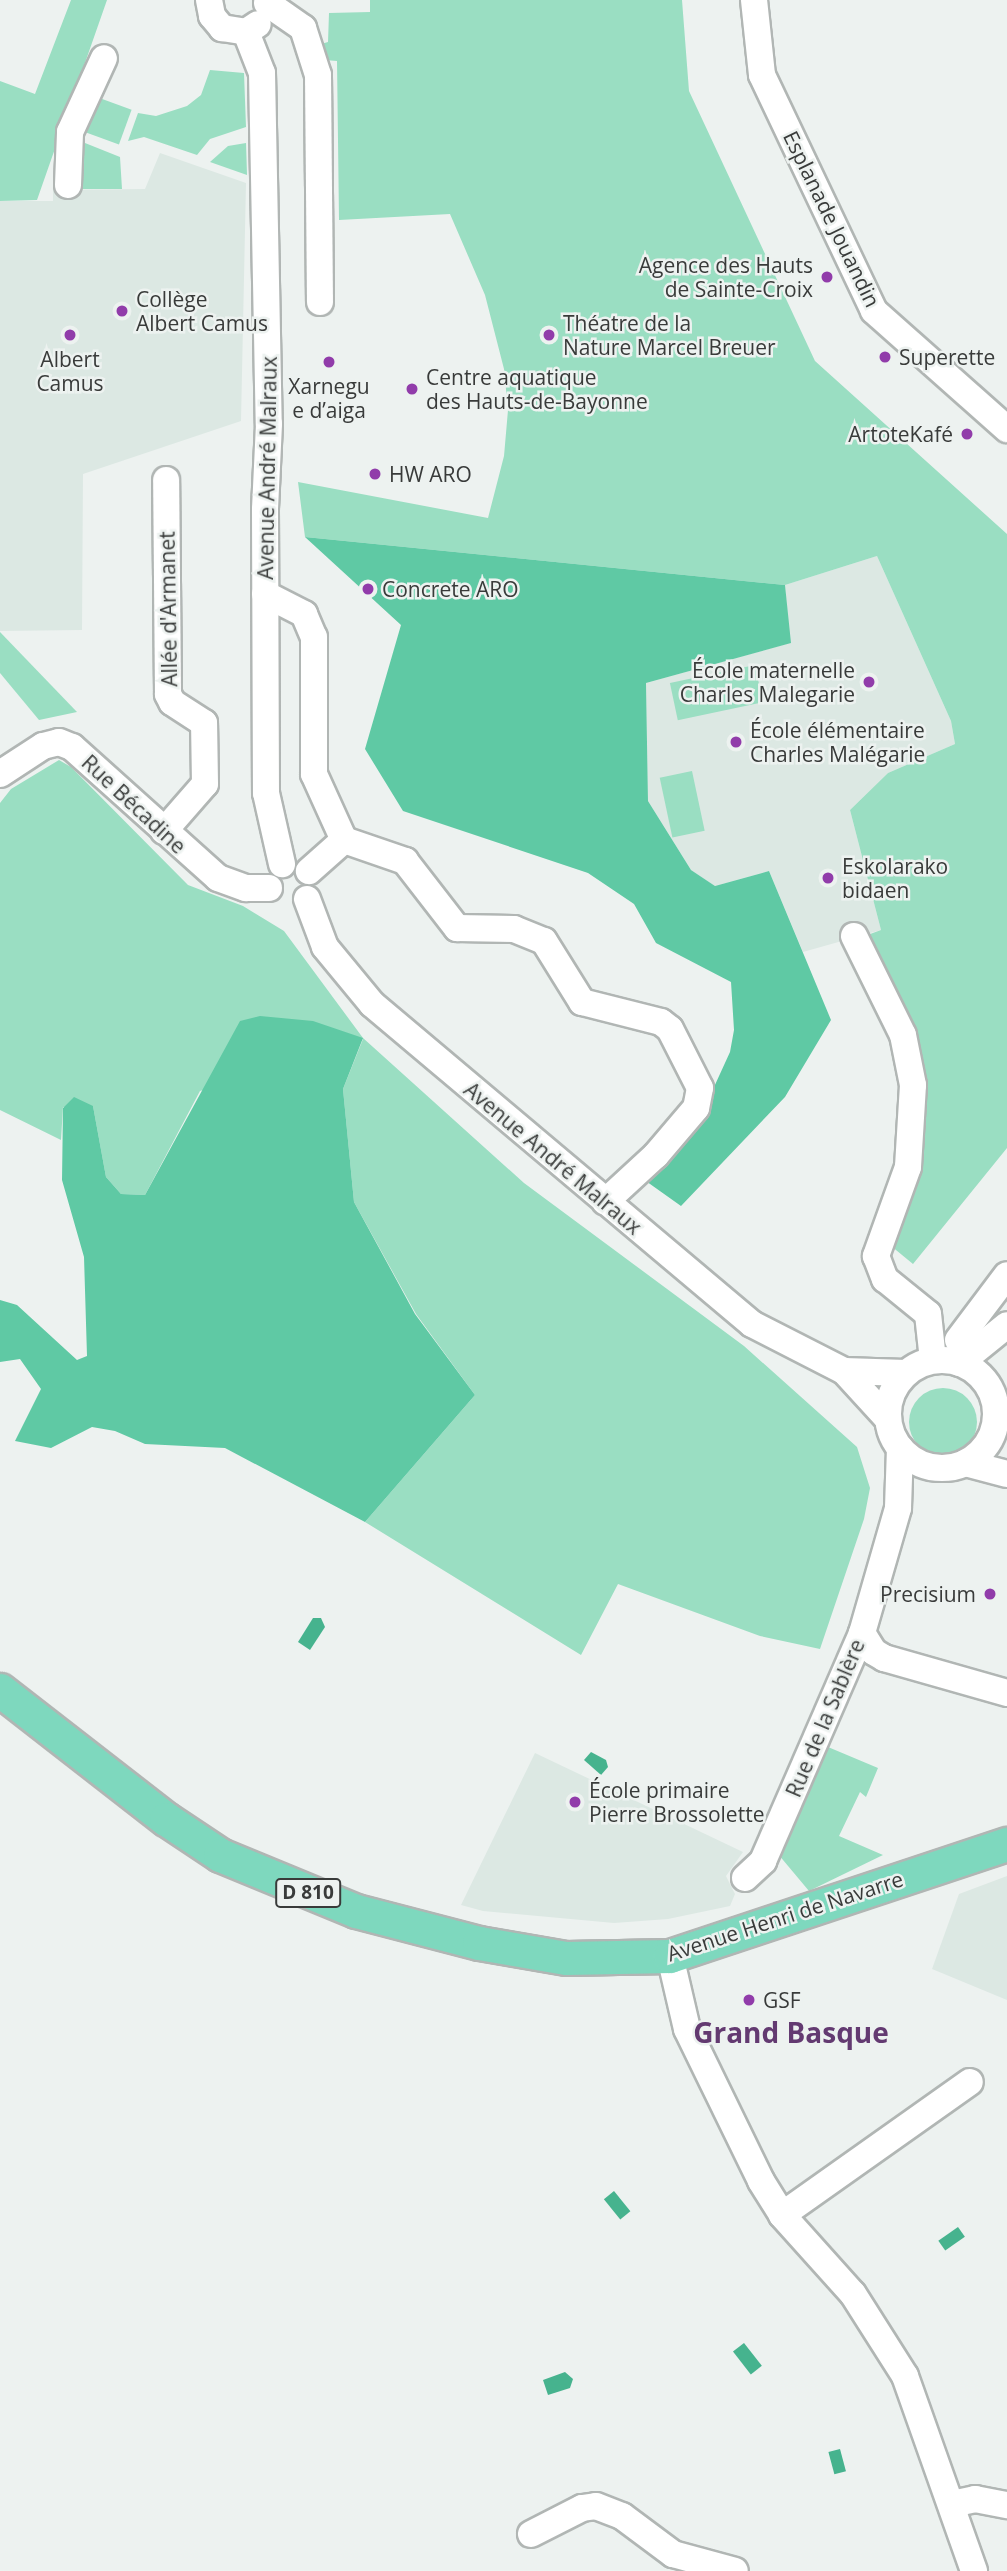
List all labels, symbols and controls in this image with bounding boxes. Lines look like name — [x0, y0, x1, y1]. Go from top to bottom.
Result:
street label: Esplanade Jouandin — [778, 127, 886, 311]
place label: Agence des Hauts de Sainte-Croix — [639, 252, 813, 302]
marker: Agence des Hauts de Sainte-Croix — [819, 269, 835, 285]
place label: Collège Albert Camus — [136, 286, 268, 336]
marker: Collège Albert Camus — [114, 303, 130, 319]
place label: Théatre de la Nature Marcel Breuer — [563, 310, 776, 360]
marker: Albert Camus — [62, 327, 78, 343]
marker: Théatre de la Nature Marcel Breuer — [541, 327, 557, 343]
place label: Superette — [899, 344, 995, 370]
place label: Albert Camus — [36, 346, 104, 396]
marker: Superette — [877, 349, 893, 365]
marker: Xarnegu e d’aiga — [321, 354, 337, 370]
street label: Avenue André Malraux — [252, 356, 282, 580]
place label: Centre aquatique des Hauts-de-Bayonne — [426, 364, 648, 414]
place label: Xarnegu e d’aiga — [288, 373, 370, 423]
marker: Centre aquatique des Hauts-de-Bayonne — [404, 381, 420, 397]
place label: ArtoteKafé — [848, 421, 953, 447]
marker: ArtoteKafé — [959, 426, 975, 442]
place label: HW ARO — [389, 461, 472, 487]
marker: HW ARO — [367, 466, 383, 482]
street label: Allée d'Armanet — [154, 531, 182, 687]
place label: Concrete ARO — [382, 576, 518, 602]
marker: Concrete ARO — [360, 581, 376, 597]
place label: École maternelle Charles Malegarie — [680, 657, 855, 707]
marker: École maternelle Charles Malegarie — [861, 674, 877, 690]
place label: École élémentaire Charles Malégarie — [750, 717, 925, 767]
marker: École élémentaire Charles Malégarie — [728, 734, 744, 750]
street label: Rue Bécadine — [77, 749, 191, 859]
place label: Eskolarako bidaen — [842, 853, 948, 903]
marker: Eskolarako bidaen — [820, 870, 836, 886]
street label: Avenue André Malraux — [459, 1077, 647, 1239]
place label: Precisium — [880, 1581, 976, 1607]
marker: Precisium — [982, 1586, 998, 1602]
street label: Rue de la Sablère — [780, 1635, 870, 1801]
place label: École primaire Pierre Brossolette — [589, 1777, 764, 1827]
marker: École primaire Pierre Brossolette — [567, 1794, 583, 1810]
street label: Avenue Henri de Navarre — [664, 1866, 906, 1966]
road number: D 810 — [275, 1878, 341, 1909]
place label: GSF — [763, 1987, 801, 2013]
marker: GSF — [741, 1992, 757, 2008]
district label: Grand Basque — [693, 2015, 889, 2049]

